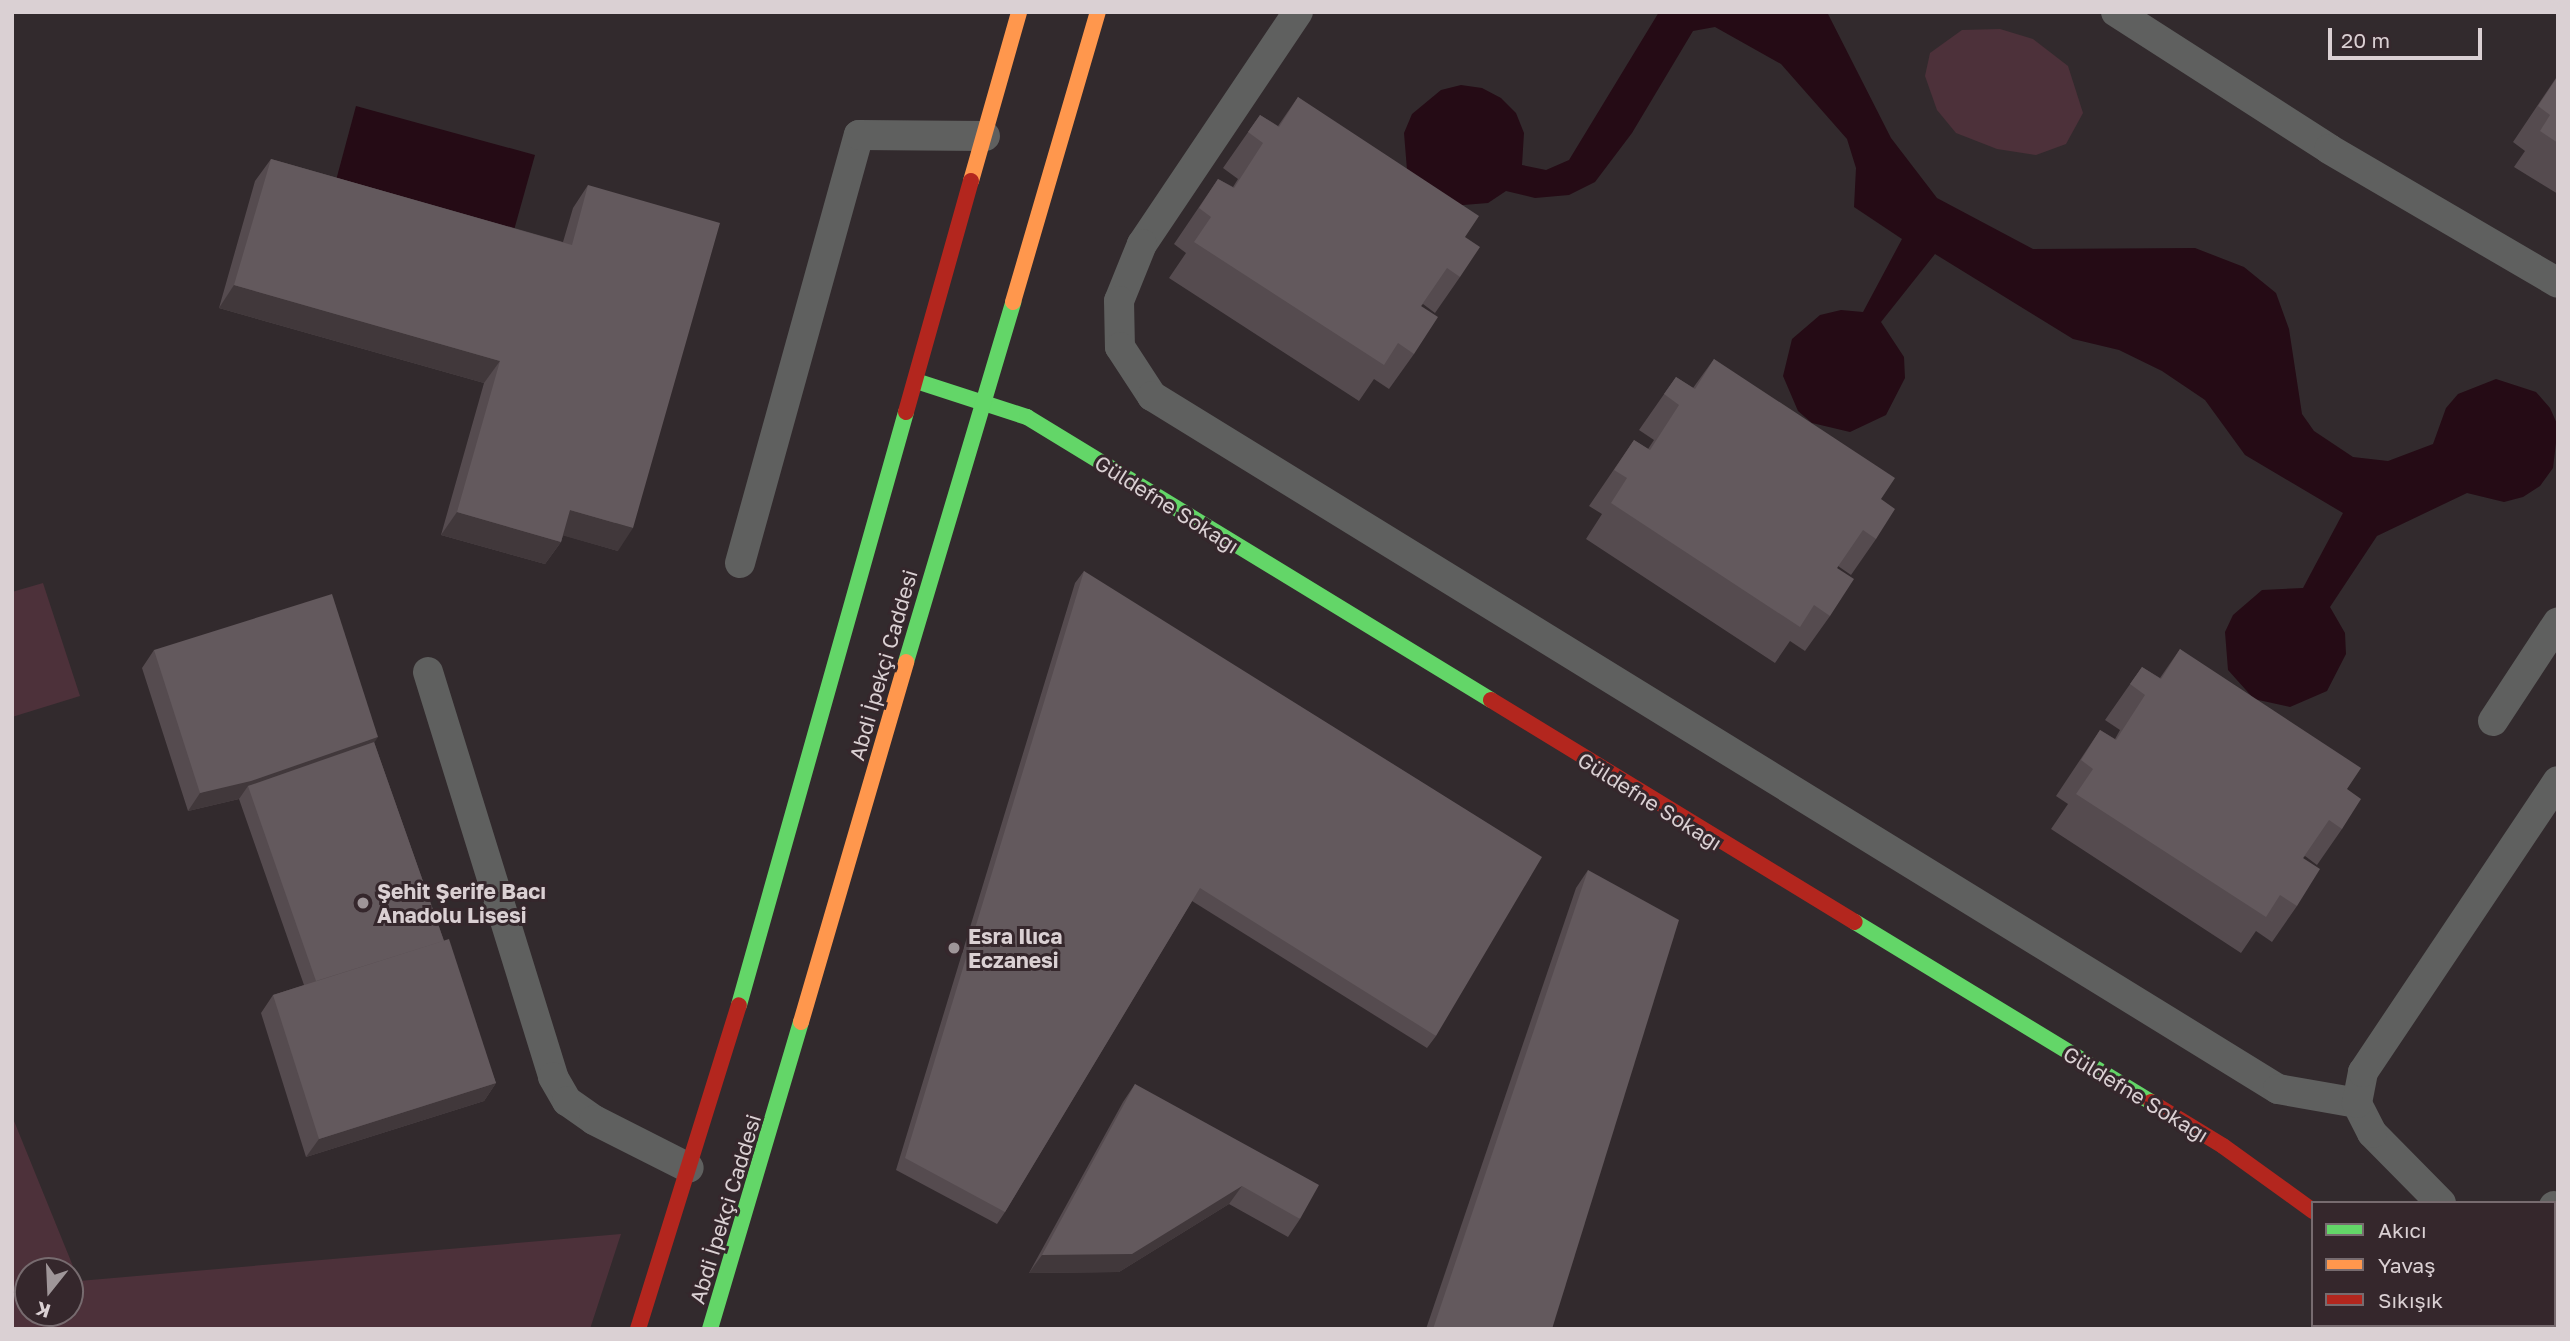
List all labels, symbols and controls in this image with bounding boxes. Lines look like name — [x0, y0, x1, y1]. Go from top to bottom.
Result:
scale bar — [2332, 14, 2486, 58]
text: 20 m — [2341, 27, 2390, 53]
street label: Güldefne Sokağı — [1090, 450, 1244, 558]
street label: Abdi İpekçi Caddesi — [844, 567, 922, 763]
street label: Güldefne Sokağı — [1573, 747, 1727, 855]
place label: Şehit Şerife Bacı Anadolu Lisesi — [377, 878, 546, 928]
marker: Şehit Şerife Bacı Anadolu Lisesi — [355, 895, 371, 911]
place label: Esra Ilıca Eczanesi — [968, 923, 1062, 973]
marker: Esra Ilıca Eczanesi — [946, 940, 962, 956]
street label: Güldefne Sokağı — [2059, 1041, 2213, 1147]
street label: Abdi İpekçi Caddesi — [684, 1111, 766, 1307]
legend — [2311, 1201, 2556, 1327]
text: Akıcı — [2378, 1217, 2427, 1243]
text: Yavaş — [2378, 1252, 2435, 1278]
north arrow — [14, 1257, 84, 1327]
text: Sıkışık — [2378, 1287, 2443, 1313]
text: K — [33, 1297, 53, 1324]

